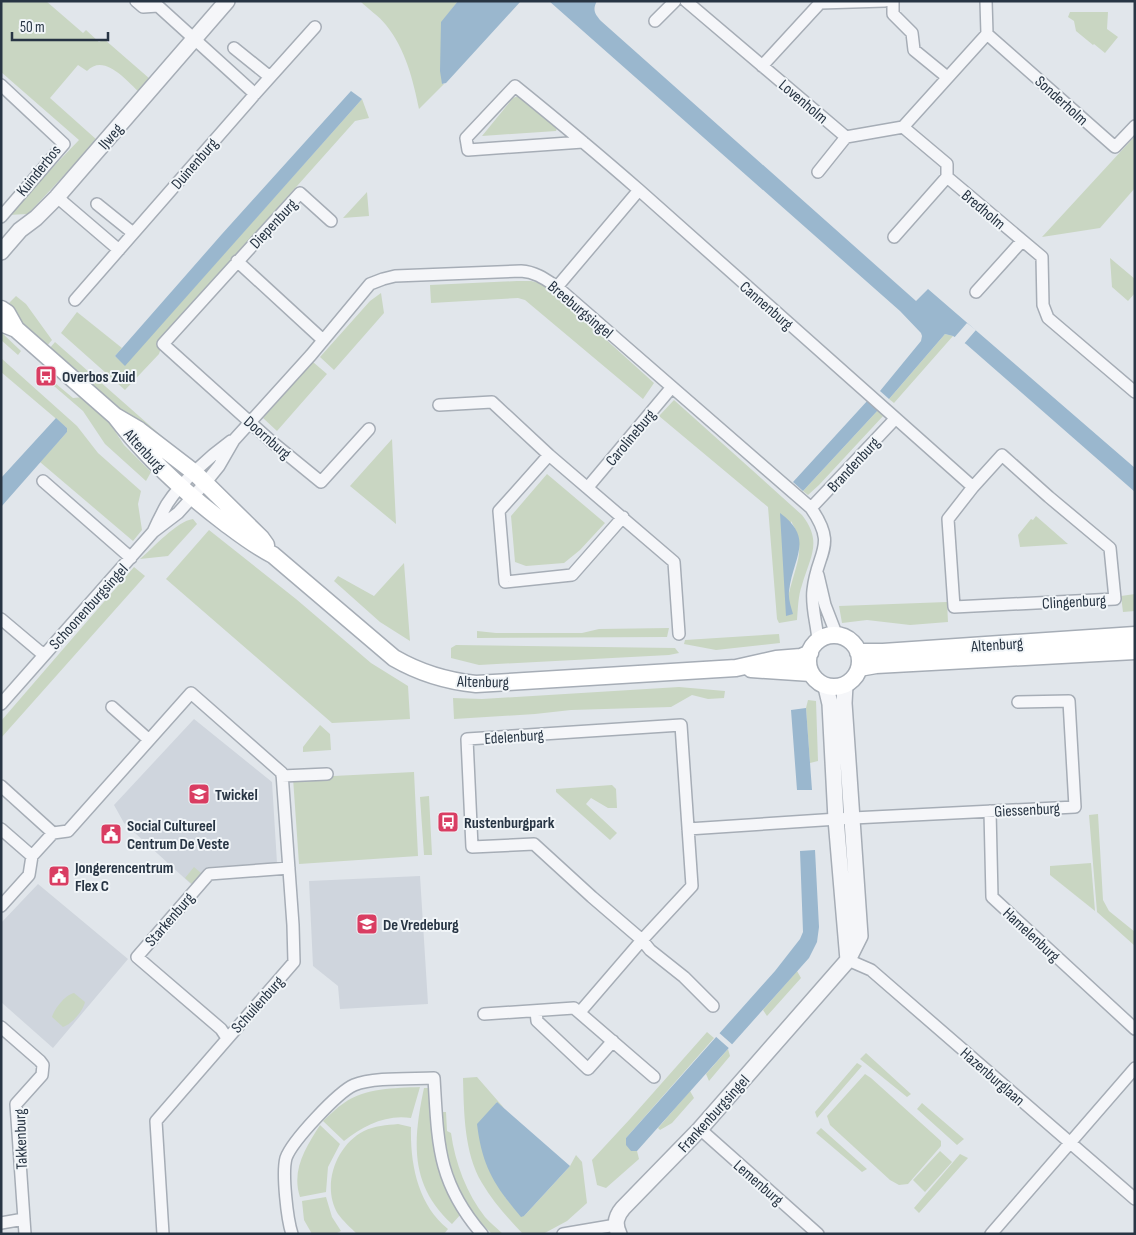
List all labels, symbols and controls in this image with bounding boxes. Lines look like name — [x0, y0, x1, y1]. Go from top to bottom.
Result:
scale bar — [12, 10, 109, 42]
text: 50 m — [20, 18, 45, 37]
street label: Sonderholm — [1031, 72, 1091, 130]
street label: Lovenholm — [775, 76, 831, 128]
street label: IJweg — [95, 120, 128, 154]
street label: Duinenburg — [168, 135, 222, 193]
street label: Kuinderbos — [13, 141, 66, 200]
street label: Bredholm — [957, 186, 1009, 234]
street label: Diepenburg — [246, 195, 302, 253]
street label: Breeburgsingel — [543, 277, 617, 343]
street label: Cannenburg — [735, 278, 797, 334]
bus stop icon: Overbos Zuid — [34, 364, 58, 388]
place label: Overbos Zuid — [62, 368, 135, 387]
street label: Carolineburg — [602, 406, 660, 470]
street label: Doornburg — [239, 412, 295, 464]
street label: Altenburg — [119, 425, 169, 476]
street label: Brandenburg — [824, 434, 884, 496]
street label: Schoonenburgsingel — [46, 560, 133, 654]
street label: Clingenburg — [1041, 591, 1107, 614]
street label: Altenburg — [970, 634, 1024, 657]
street label: Altenburg — [456, 673, 509, 692]
street label: Edelenburg — [484, 726, 545, 749]
school or university icon: Twickel — [187, 782, 211, 806]
place label: Twickel — [215, 786, 258, 805]
street label: Giessenburg — [994, 799, 1060, 822]
bus stop icon: Rustenburgpark — [436, 810, 460, 834]
place label: Rustenburgpark — [464, 814, 555, 833]
place label: Social Cultureel Centrum De Veste — [127, 817, 229, 854]
public building icon: Social Cultureel Centrum De Veste — [99, 822, 123, 846]
place label: Jongerencentrum Flex C — [74, 859, 173, 896]
public building icon: Jongerencentrum Flex C — [47, 864, 71, 888]
street label: Starkenburg — [142, 889, 199, 951]
street label: Hamelenburg — [998, 904, 1063, 966]
school or university icon: De Vredeburg — [355, 912, 379, 936]
place label: De Vredeburg — [383, 916, 459, 935]
street label: Schuilenburg — [228, 973, 289, 1037]
street label: Hazenburglaan — [956, 1044, 1028, 1110]
street label: Frankenburgsingel — [674, 1071, 754, 1157]
street label: Takkenburg — [11, 1108, 32, 1170]
street label: Lemenburg — [729, 1156, 787, 1210]

